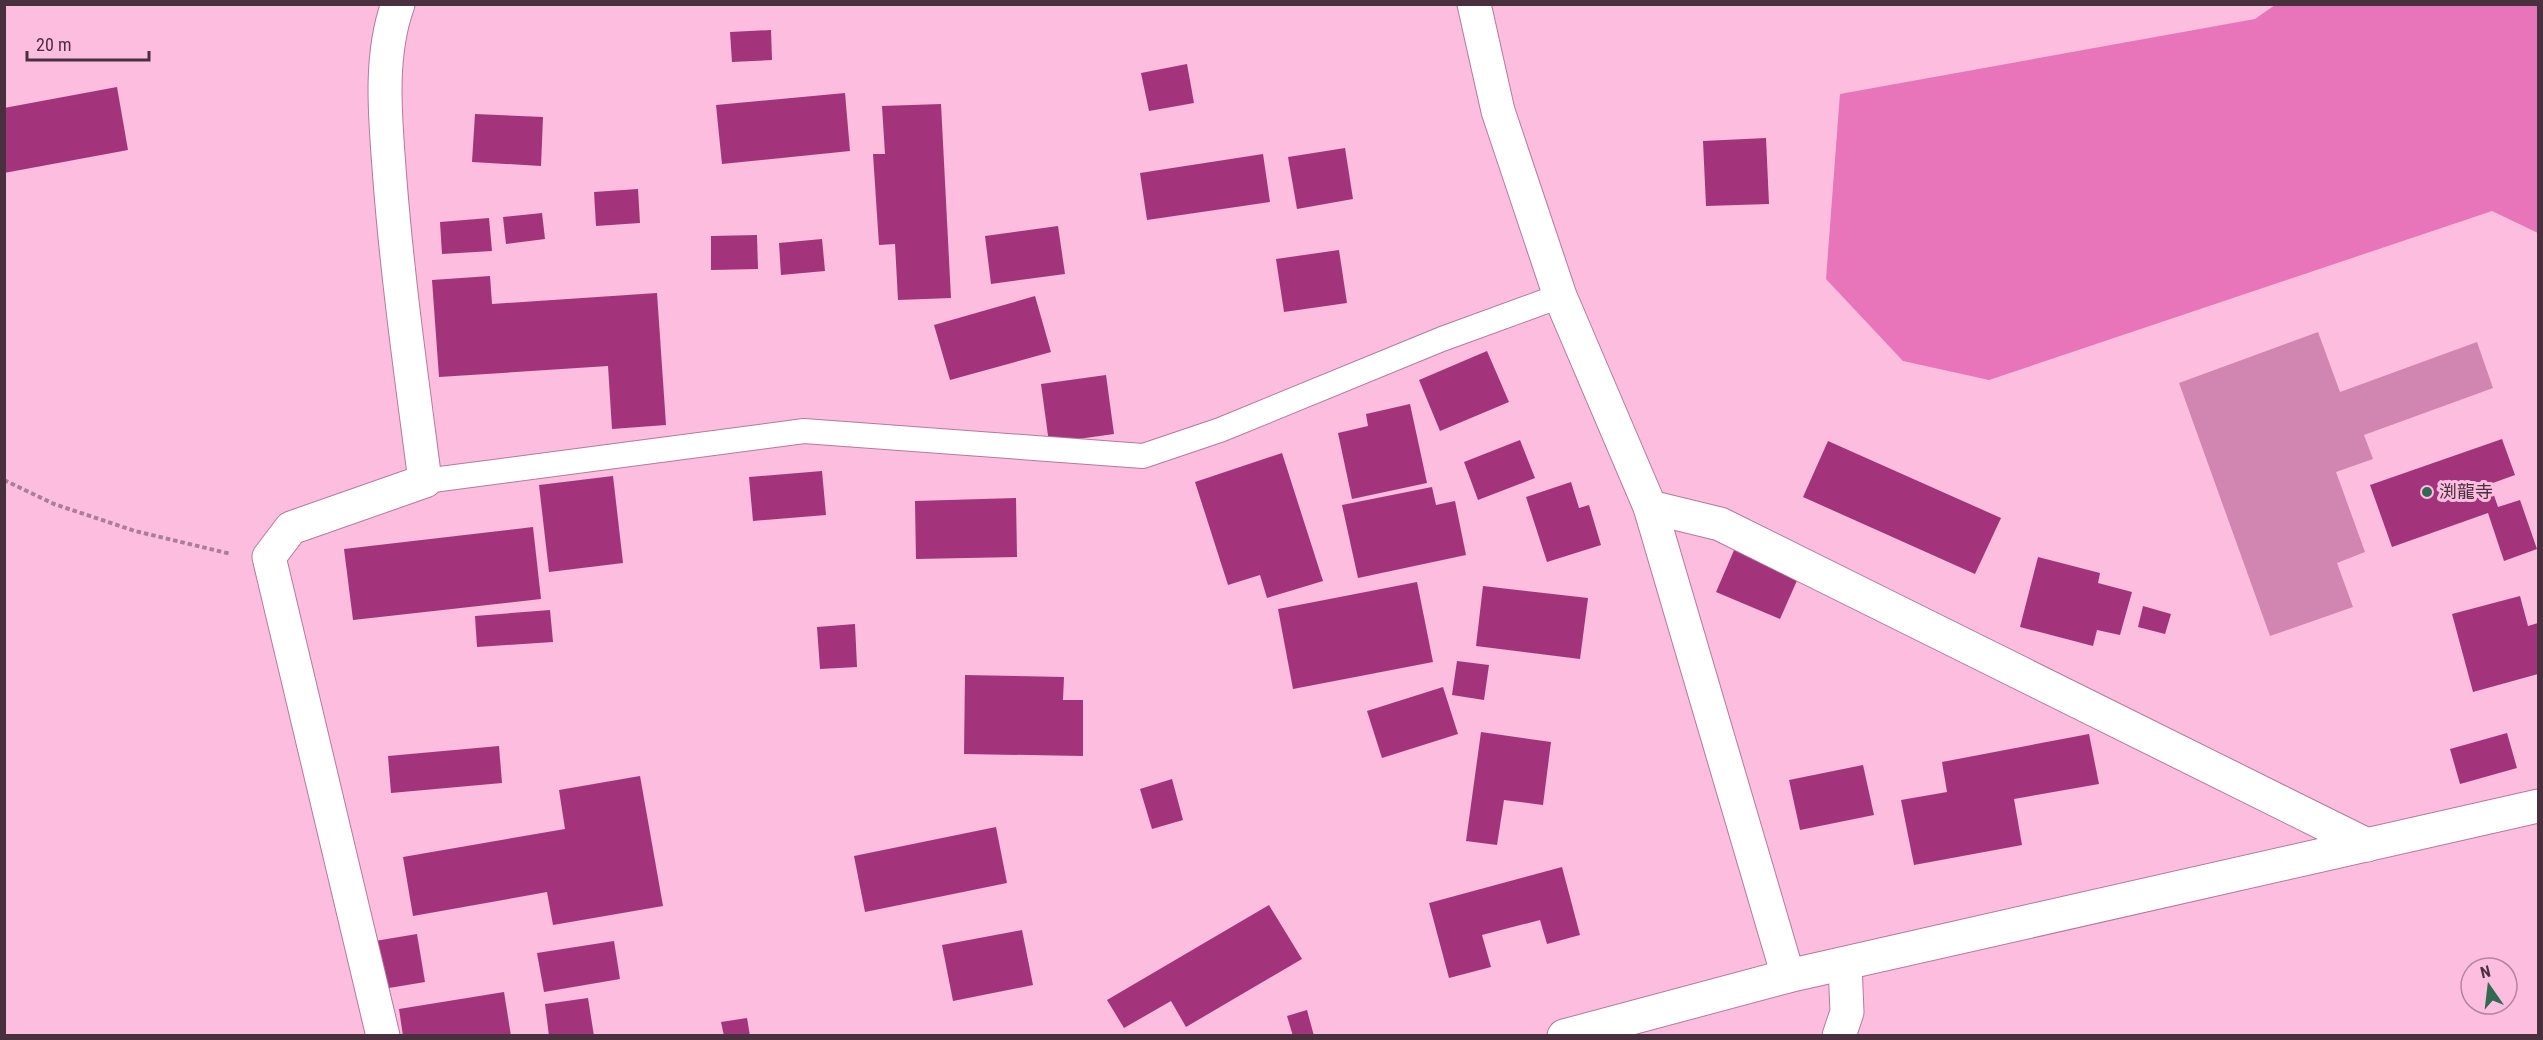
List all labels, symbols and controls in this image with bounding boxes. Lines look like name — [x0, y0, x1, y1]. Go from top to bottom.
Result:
scale bar — [27, 24, 148, 62]
text: 20 m — [36, 34, 71, 55]
place label: 渕龍寺 — [2439, 481, 2493, 502]
marker: 渕龍寺 — [2420, 485, 2434, 499]
north arrow — [2459, 956, 2519, 1016]
text: N — [2478, 962, 2493, 982]

